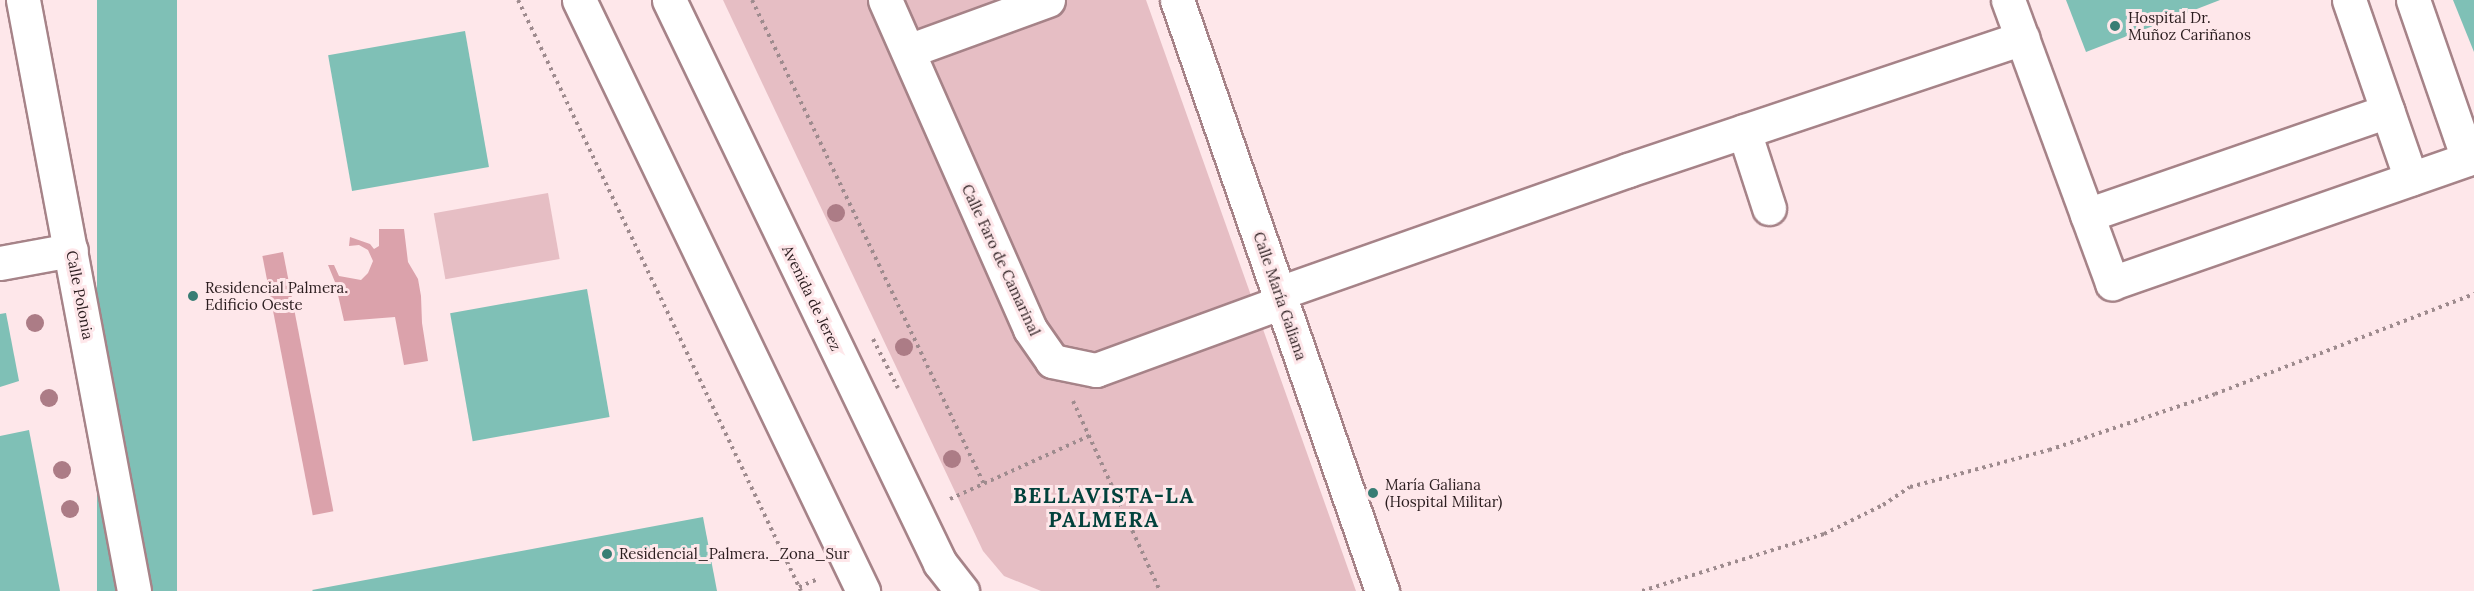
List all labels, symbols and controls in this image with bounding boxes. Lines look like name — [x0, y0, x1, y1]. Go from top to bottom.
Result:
place label: Hospital Dr. Muñoz Cariñanos — [2128, 8, 2251, 43]
marker: Hospital Dr. Muñoz Cariñanos — [2106, 17, 2124, 35]
street label: Calle Faro de Camarinal — [958, 181, 1044, 339]
street label: Calle María Galiana — [1250, 230, 1310, 362]
street label: Avenida de Jerez — [779, 242, 845, 354]
street label: Calle Polonia — [63, 249, 97, 341]
place label: Residencial Palmera. Edificio Oeste — [205, 278, 348, 313]
marker: Residencial Palmera. Edificio Oeste — [186, 289, 200, 303]
place label: María Galiana (Hospital Militar) — [1385, 475, 1502, 510]
district label: BELLAVISTA-LA PALMERA — [1013, 483, 1195, 533]
marker: María Galiana (Hospital Militar) — [1366, 486, 1380, 500]
place label: Residencial_Palmera._Zona_Sur — [619, 545, 849, 563]
marker: Residencial_Palmera._Zona_Sur — [600, 547, 614, 561]

